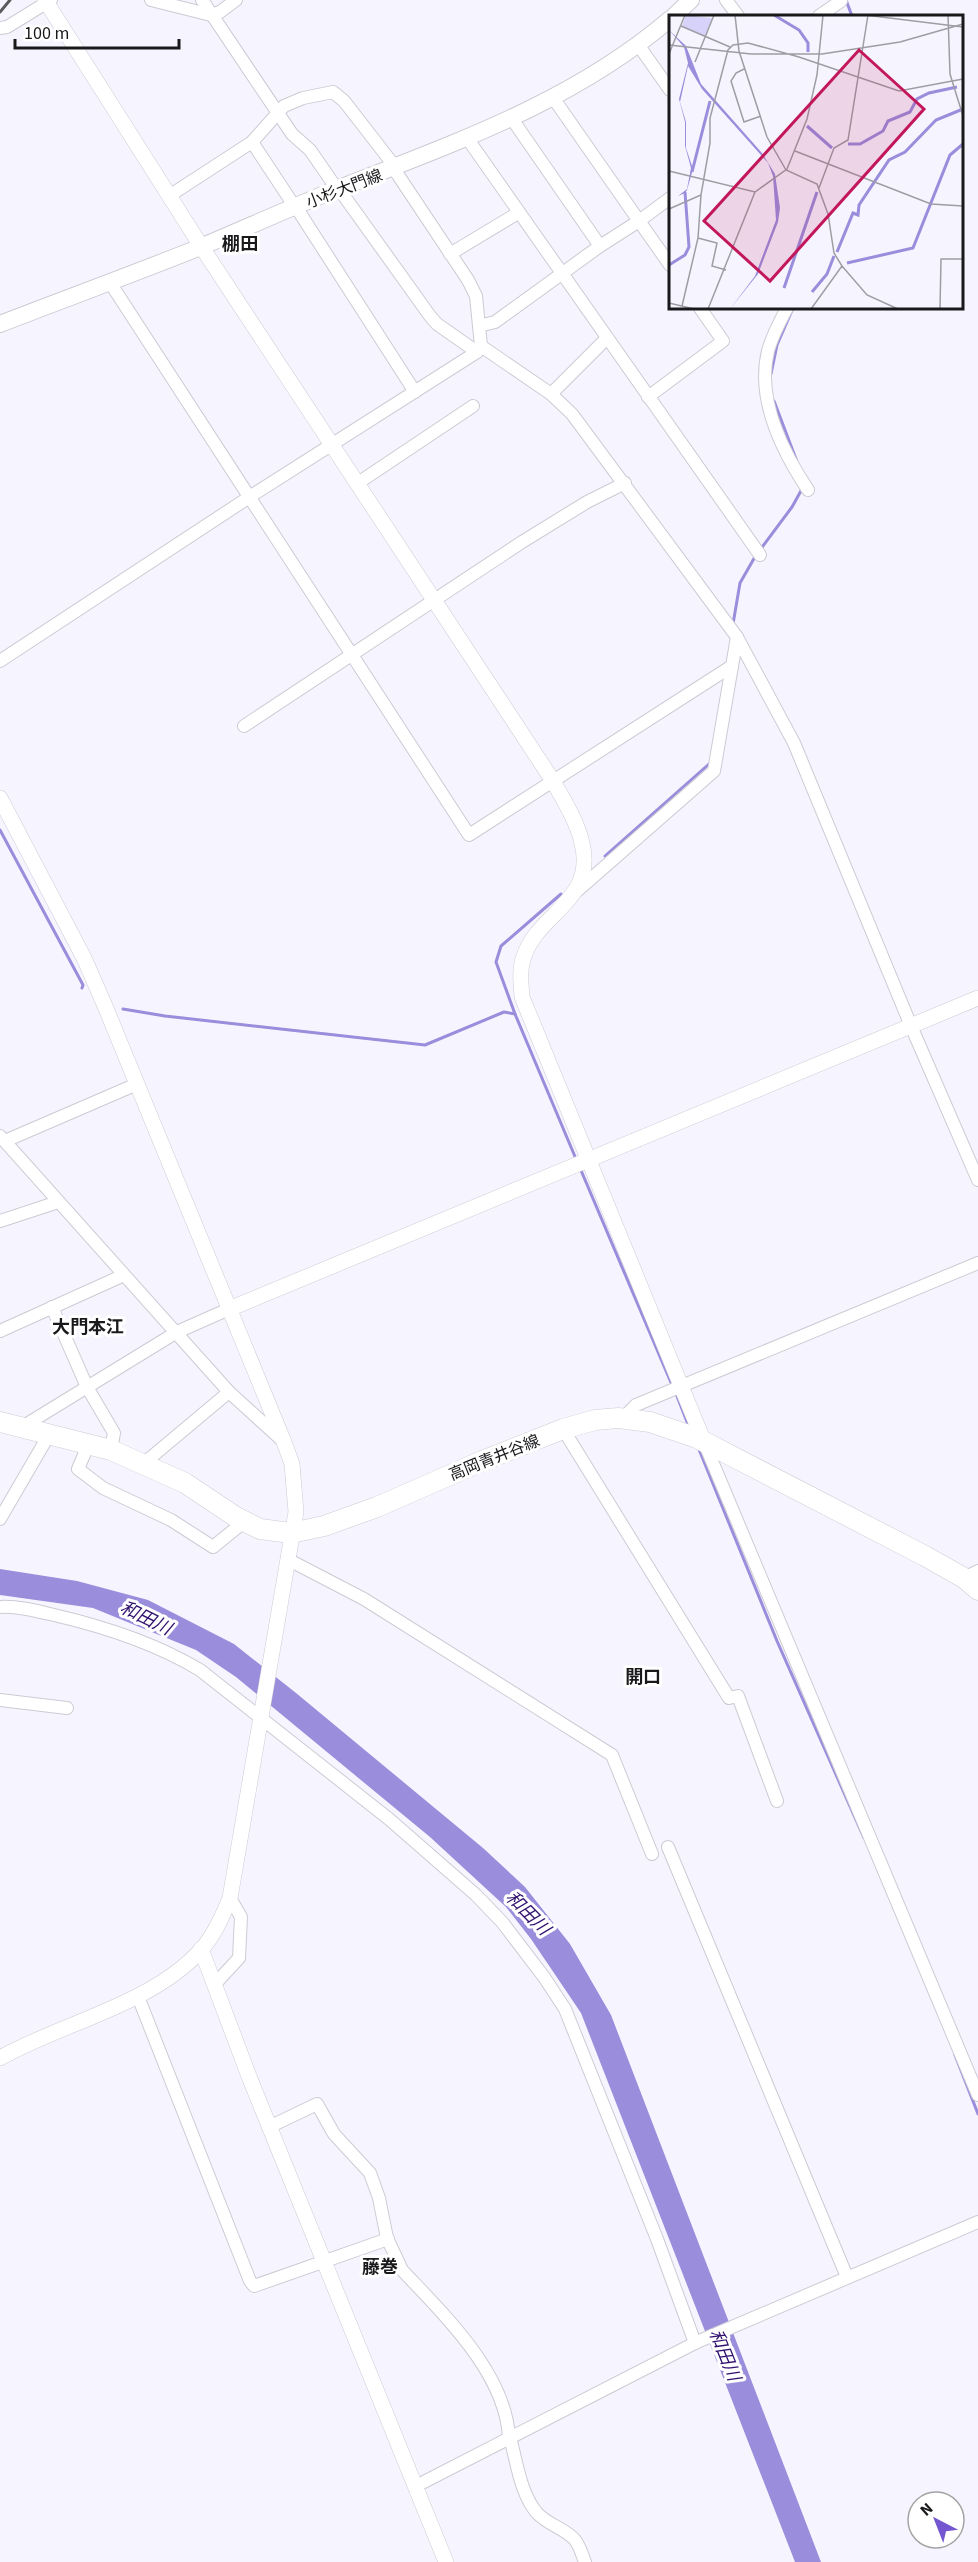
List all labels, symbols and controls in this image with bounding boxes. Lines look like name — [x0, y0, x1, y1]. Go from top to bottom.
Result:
scale bar — [15, 12, 178, 50]
inset map — [669, 15, 963, 309]
text: 100 m — [24, 21, 69, 46]
street label: 小杉大門線 — [303, 164, 386, 214]
district label: 棚田 — [222, 232, 258, 257]
district label: 大門本江 — [52, 1315, 124, 1340]
street label: 高岡青井谷線 — [446, 1430, 543, 1486]
water label: 和田川 — [116, 1595, 177, 1642]
district label: 開口 — [625, 1665, 661, 1690]
water label: 和田川 — [500, 1885, 557, 1943]
district label: 藤巻 — [362, 2255, 398, 2280]
water label: 和田川 — [703, 2325, 747, 2387]
north arrow — [906, 2490, 966, 2550]
text: N — [915, 2498, 938, 2521]

